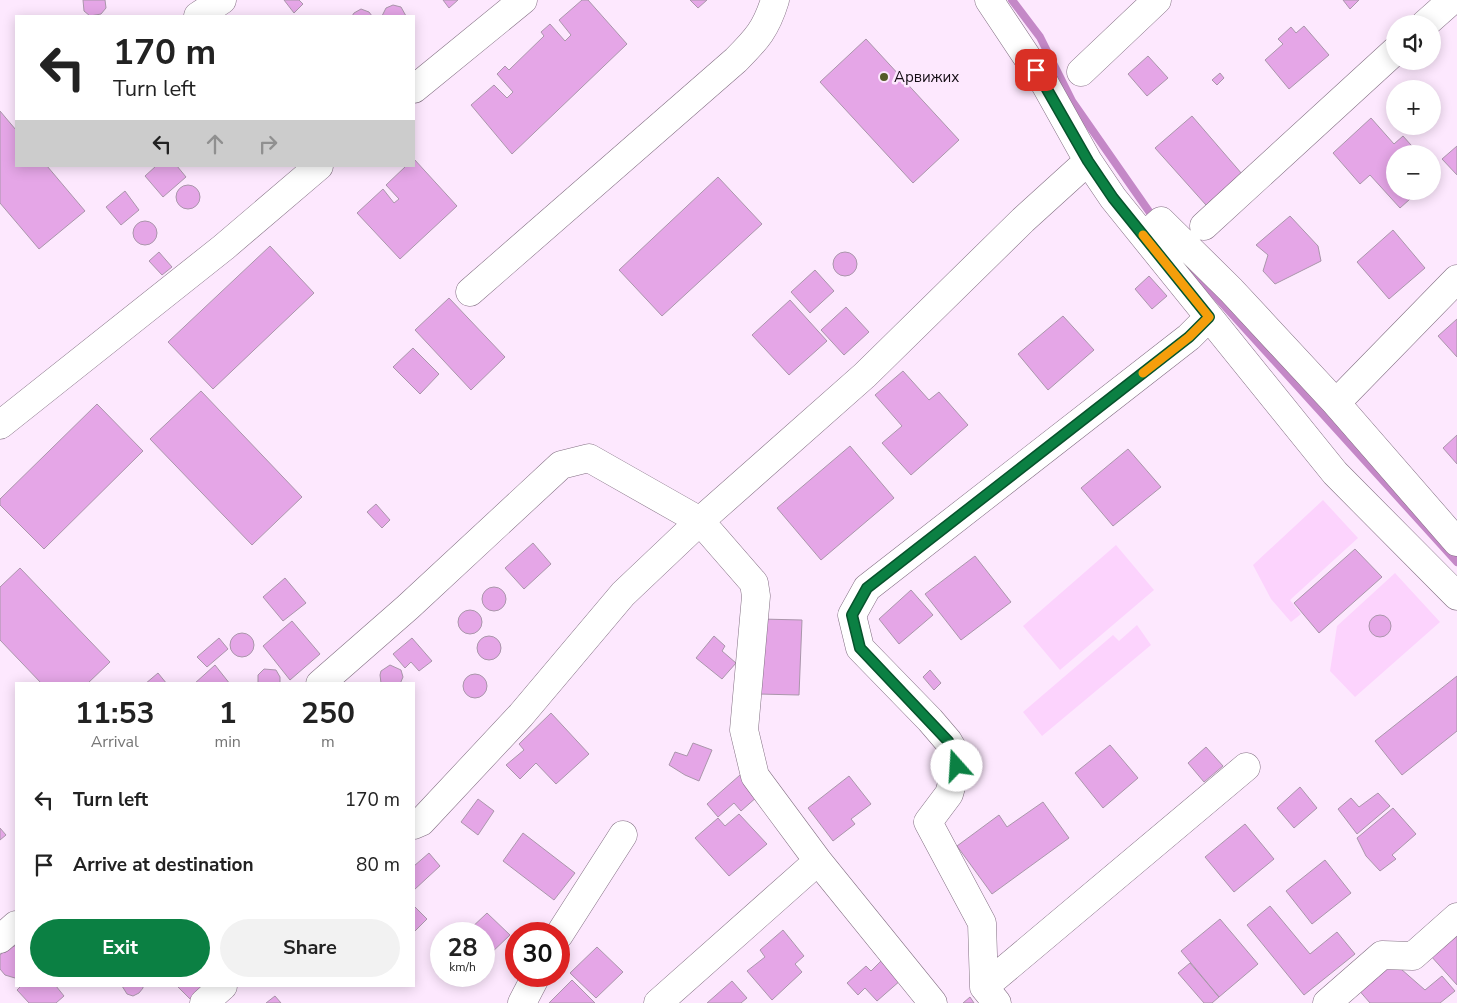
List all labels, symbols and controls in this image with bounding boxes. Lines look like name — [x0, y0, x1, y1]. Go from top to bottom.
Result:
map controls — [1386, 15, 1441, 200]
button: sound — [1386, 15, 1441, 70]
text: 170 m — [113, 29, 216, 76]
icon: left — [30, 35, 95, 100]
pin — [1015, 49, 1057, 91]
icon: arrive — [1022, 56, 1050, 84]
place label: Арвижих — [894, 67, 959, 87]
marker: Арвижих — [878, 71, 890, 83]
text: Turn left — [113, 74, 196, 104]
button: + — [1386, 80, 1441, 135]
icon: left — [148, 130, 176, 158]
icon: ahead — [201, 130, 229, 158]
icon: right — [254, 130, 282, 158]
button: − — [1386, 145, 1441, 200]
text: 11:53 — [75, 693, 154, 734]
text: 1 — [219, 693, 237, 734]
text: 250 — [301, 693, 355, 734]
text: Arrival — [91, 731, 139, 753]
text: min — [214, 731, 241, 753]
text: m — [321, 731, 335, 753]
position arrow — [930, 739, 982, 791]
icon: left — [30, 786, 58, 814]
text: Turn left — [73, 787, 148, 813]
text: 170 m — [345, 787, 400, 813]
icon: arrive — [30, 851, 58, 879]
text: Arrive at destination — [73, 852, 254, 878]
text: 80 m — [356, 852, 400, 878]
button: Exit — [30, 919, 210, 977]
button: Share — [220, 919, 400, 977]
speed limit sign: 30 — [505, 922, 570, 987]
text: 28 — [447, 931, 478, 965]
text: km/h — [449, 959, 476, 975]

